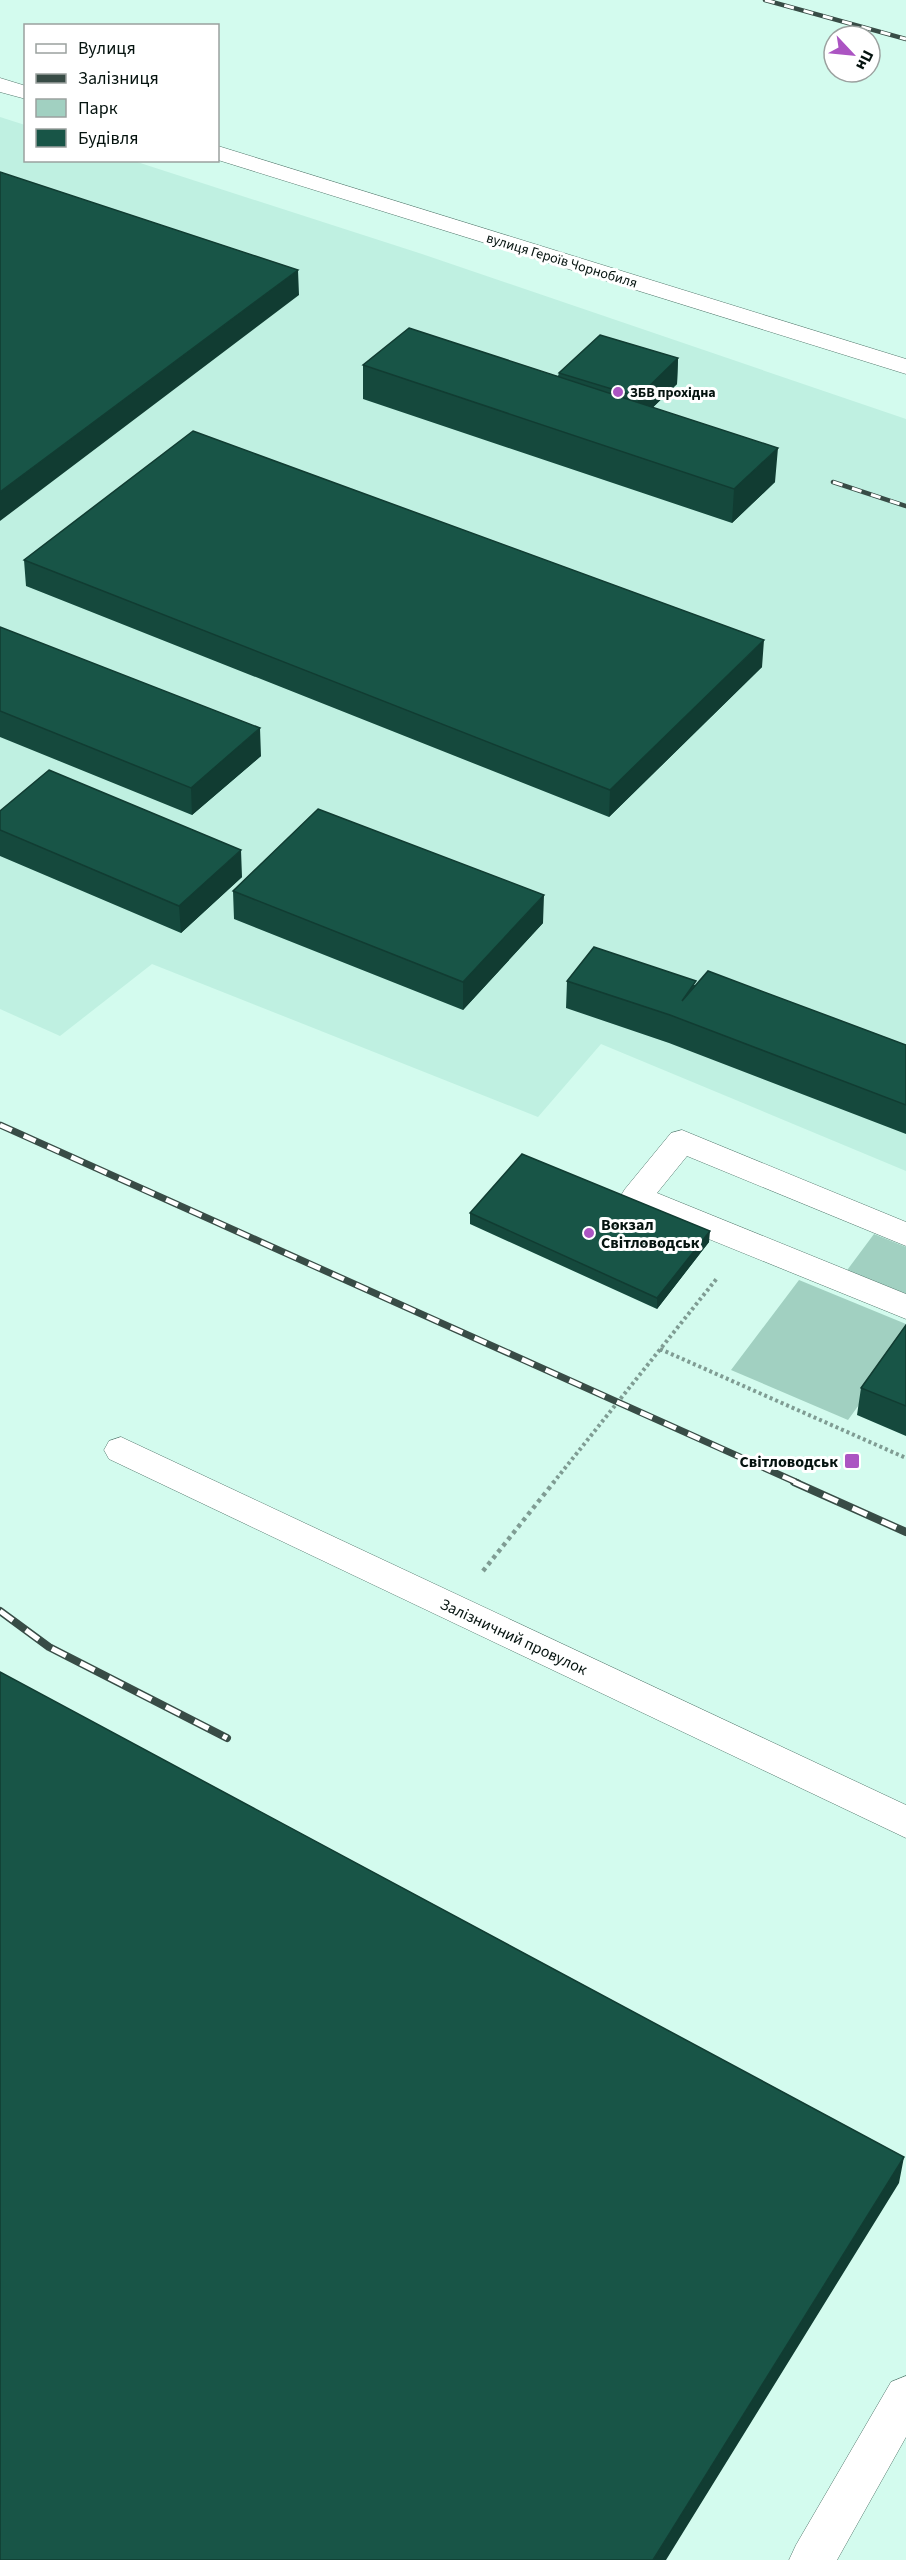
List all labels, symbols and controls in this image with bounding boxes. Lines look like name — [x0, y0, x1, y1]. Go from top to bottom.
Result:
legend — [24, 24, 219, 162]
north arrow — [822, 24, 882, 84]
text: Вулиця — [78, 36, 136, 61]
text: Пн — [850, 46, 879, 74]
text: Залізниця — [78, 66, 159, 91]
text: Парк — [78, 96, 118, 121]
text: Будівля — [78, 126, 138, 151]
street label: вулиця Героїв Чорнобиля — [484, 228, 640, 293]
place label: ЗБВ прохідна — [630, 383, 716, 403]
marker: ЗБВ прохідна — [611, 385, 625, 399]
place label: Вокзал Світловодськ — [601, 1214, 700, 1254]
marker: Вокзал Світловодськ — [582, 1226, 596, 1240]
place label: Світловодськ — [739, 1451, 838, 1473]
marker: Світловодськ — [843, 1452, 861, 1470]
street label: Залізничний провулок — [436, 1593, 591, 1681]

